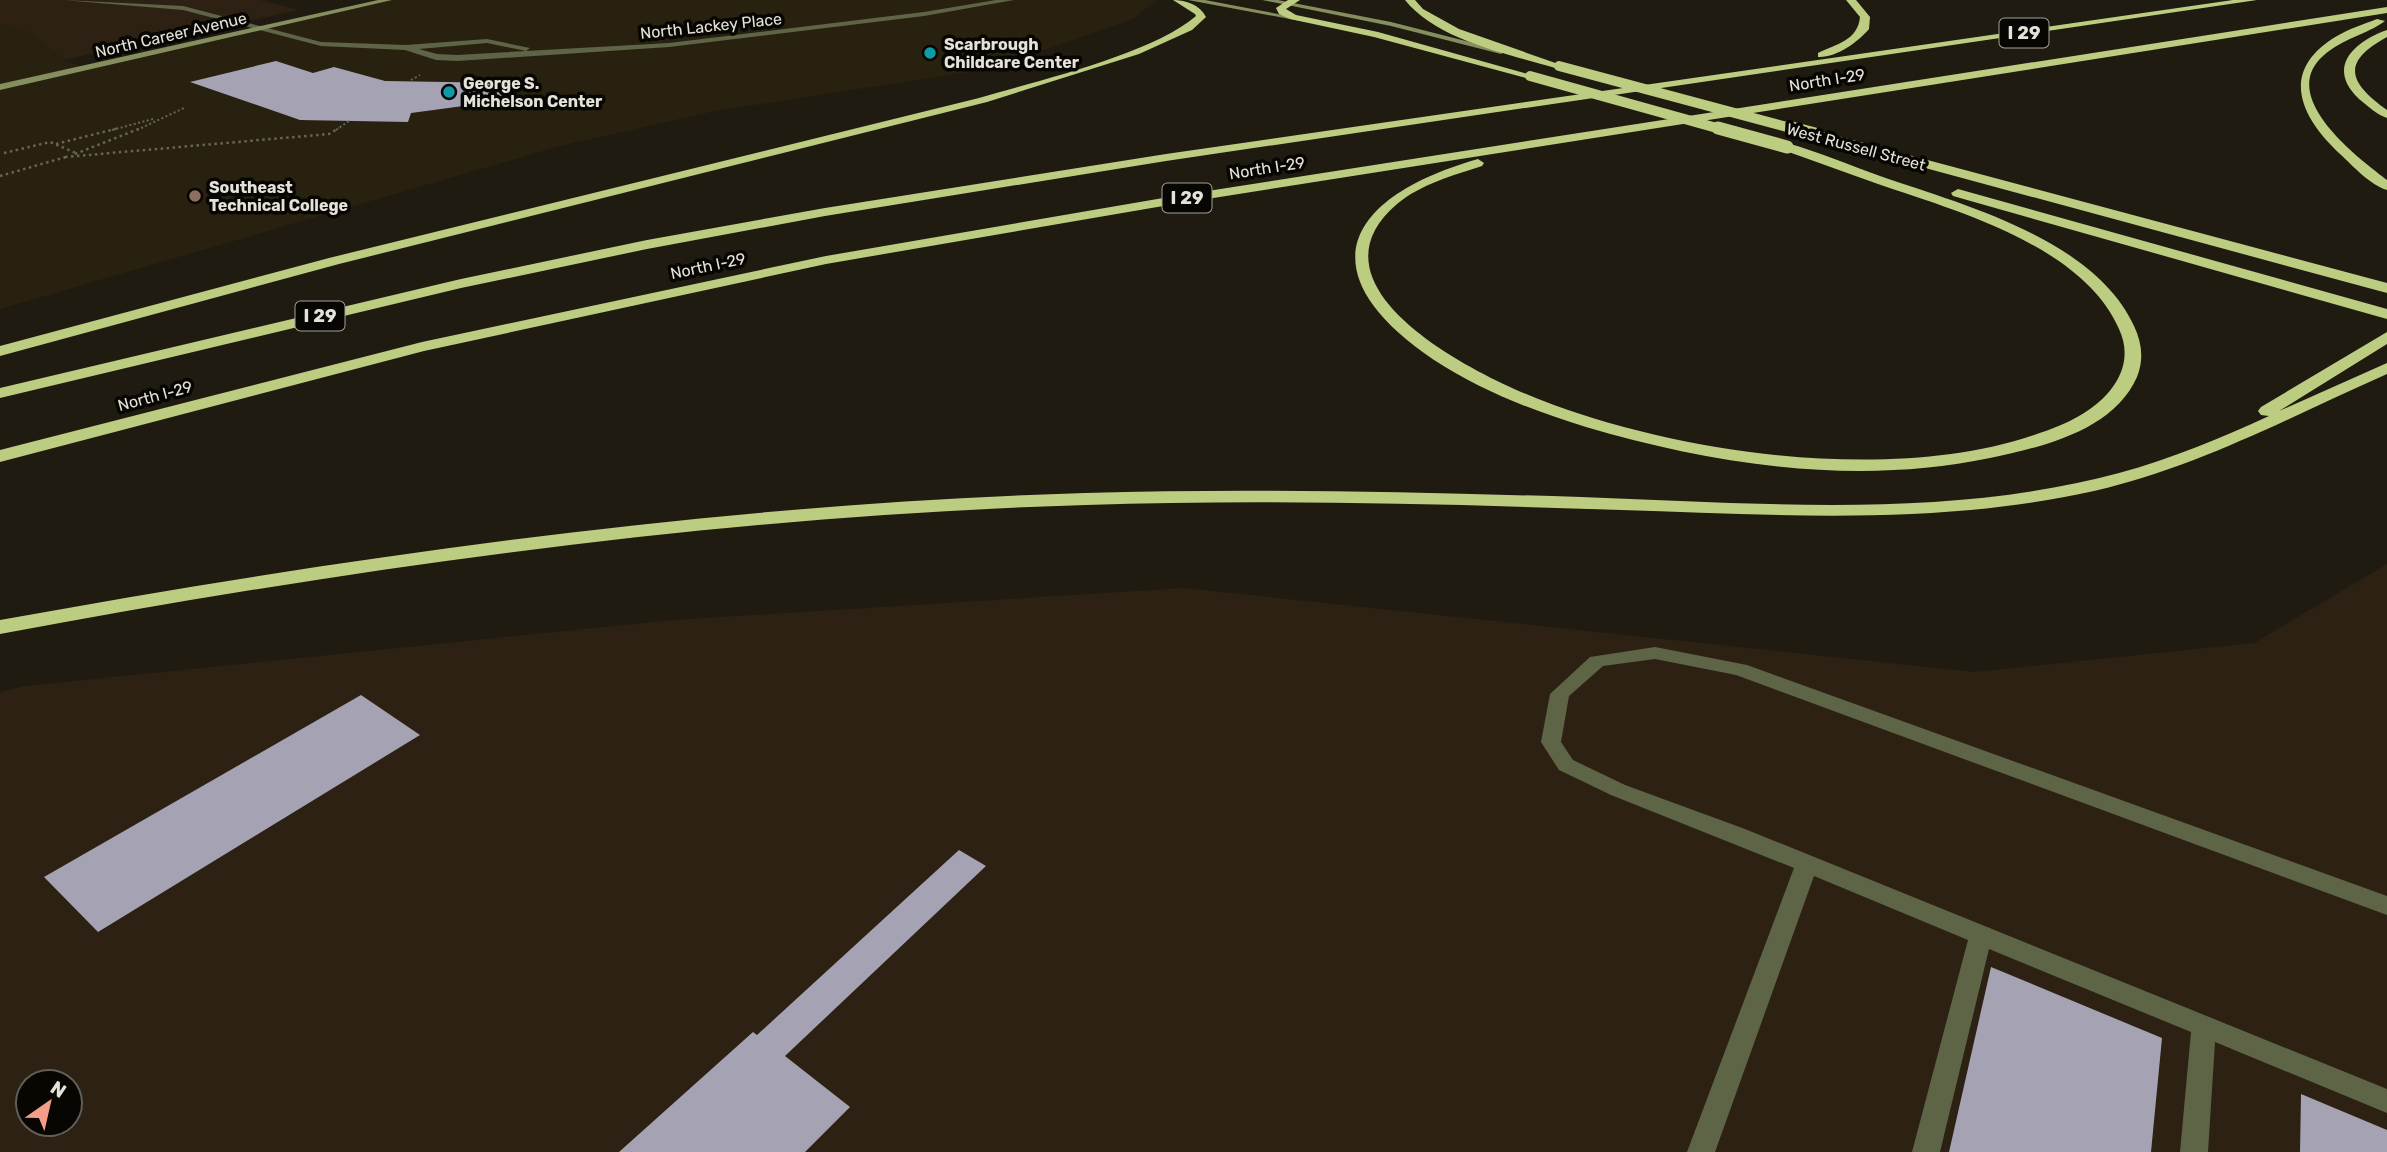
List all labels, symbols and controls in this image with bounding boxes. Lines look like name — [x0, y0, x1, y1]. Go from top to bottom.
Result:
street label: North Career Avenue — [93, 8, 249, 62]
street label: North Lackey Place — [639, 9, 783, 43]
road number: I 29 — [2000, 18, 2048, 48]
place label: Scarbrough Childcare Center — [944, 35, 1080, 72]
marker: Scarbrough Childcare Center — [922, 45, 938, 61]
street label: North I-29 — [1788, 65, 1866, 95]
place label: George S. Michelson Center — [463, 74, 603, 111]
marker: George S. Michelson Center — [441, 84, 457, 100]
street label: West Russell Street — [1784, 119, 1928, 175]
street label: North I-29 — [1228, 153, 1306, 183]
place label: Southeast Technical College — [209, 178, 348, 215]
road number: I 29 — [1162, 183, 1212, 212]
marker: Southeast Technical College — [187, 188, 203, 204]
street label: North I-29 — [669, 249, 747, 283]
road number: I 29 — [296, 302, 344, 330]
street label: North I-29 — [116, 377, 194, 415]
north arrow — [14, 1068, 84, 1138]
text: N — [46, 1076, 70, 1103]

